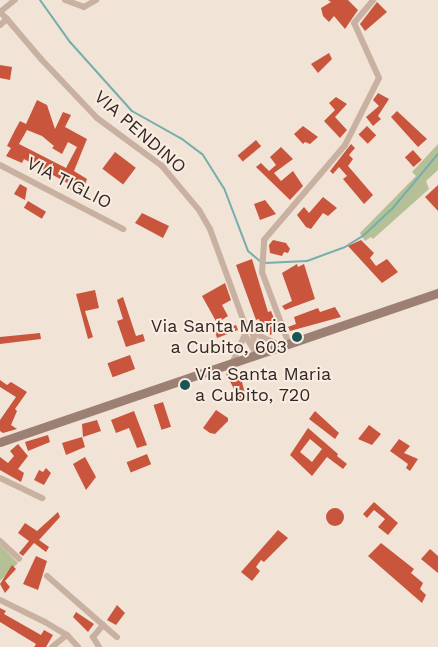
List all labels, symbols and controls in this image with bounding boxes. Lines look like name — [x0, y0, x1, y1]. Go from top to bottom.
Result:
street label: VIA PENDINO — [89, 86, 191, 178]
street label: VIA TIGLIO — [22, 152, 116, 214]
place label: Via Santa Maria a Cubito, 603 — [150, 316, 287, 358]
marker: Via Santa Maria a Cubito, 603 — [291, 331, 303, 343]
place label: Via Santa Maria a Cubito, 720 — [195, 364, 332, 406]
marker: Via Santa Maria a Cubito, 720 — [179, 379, 191, 391]

